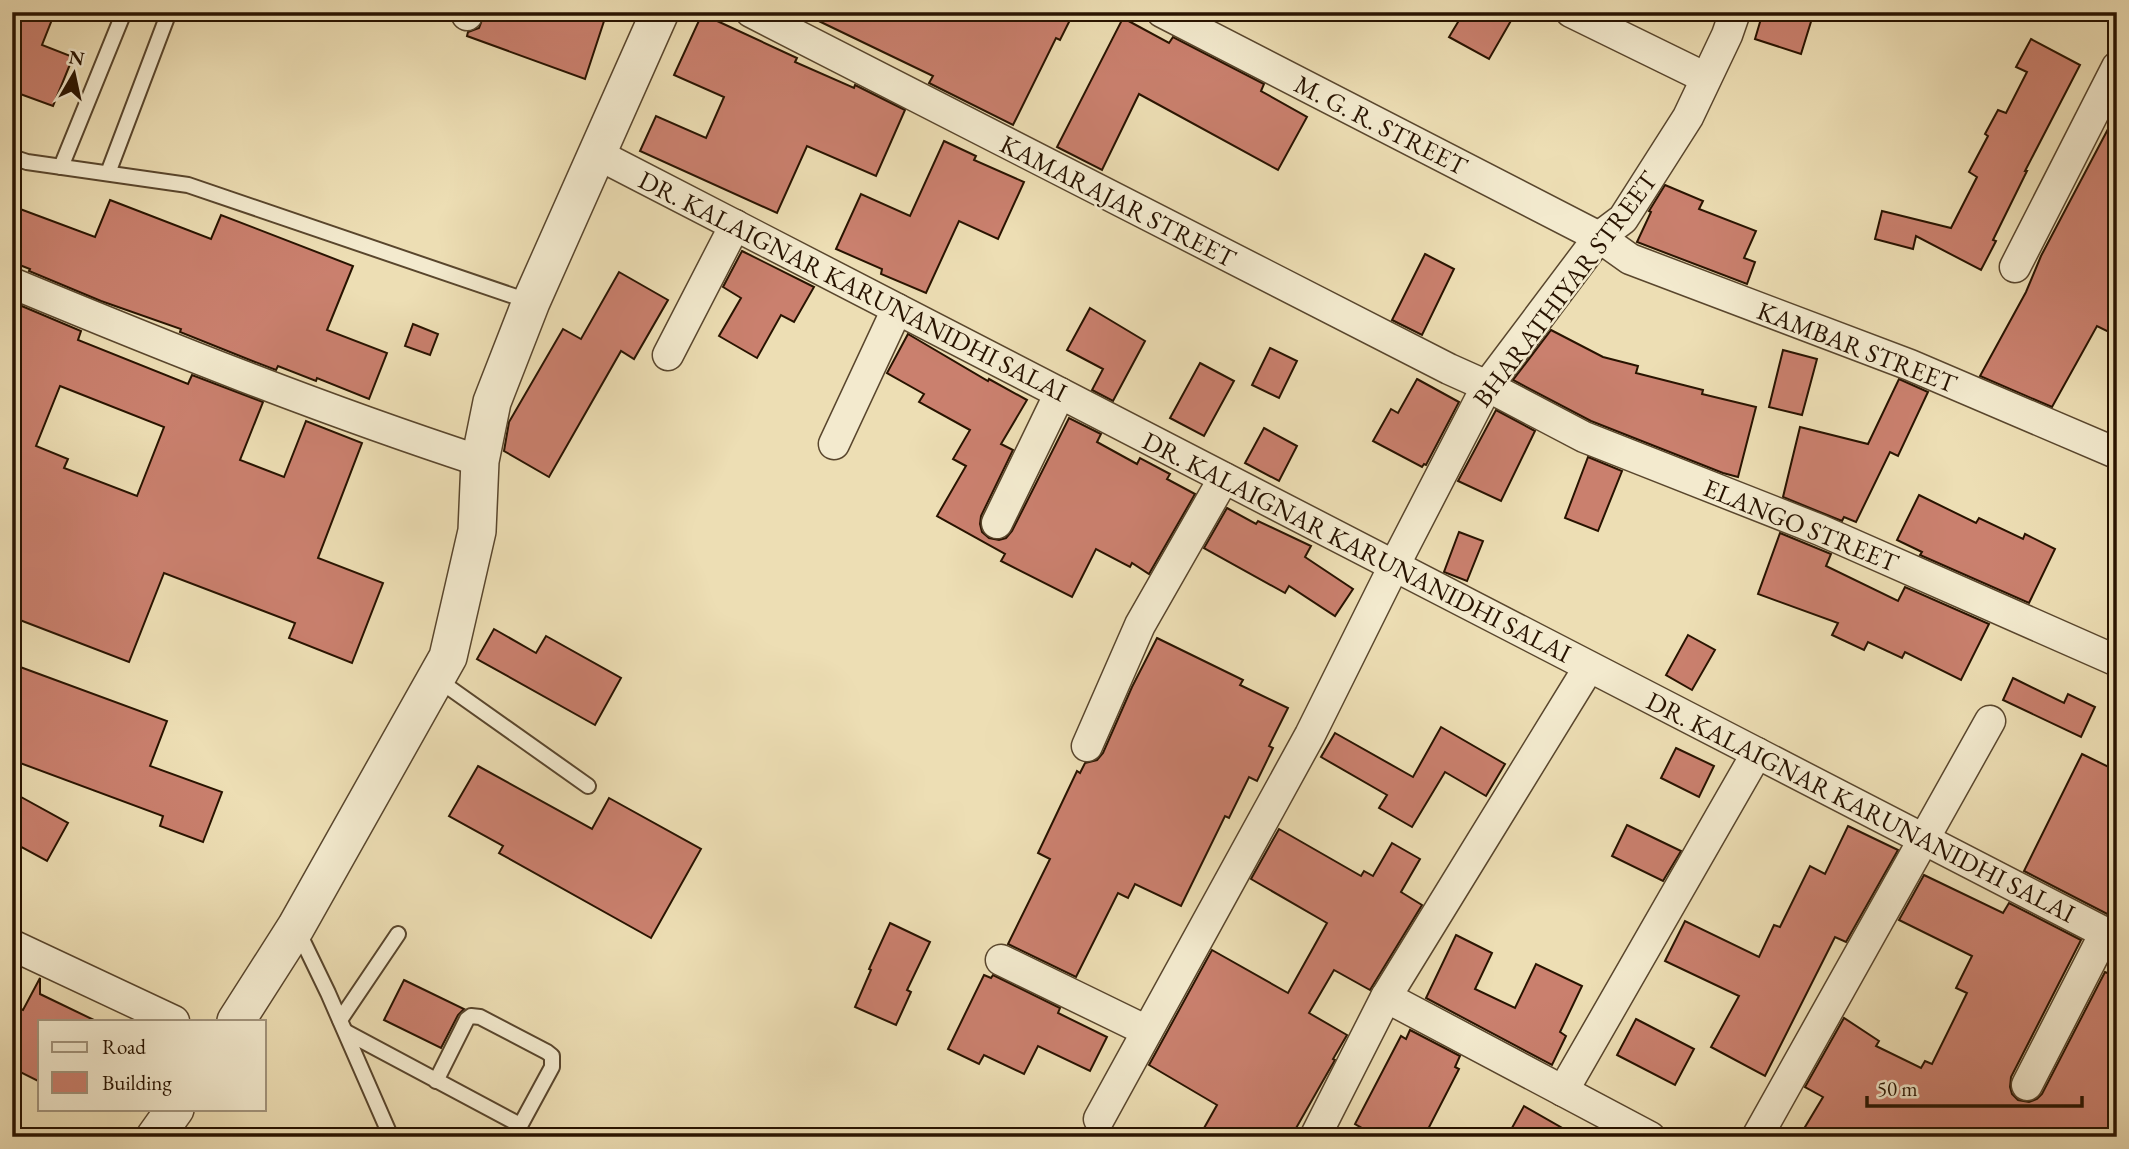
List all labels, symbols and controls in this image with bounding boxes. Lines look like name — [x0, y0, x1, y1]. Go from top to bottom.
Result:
north arrow — [38, 38, 108, 108]
text: N — [67, 44, 87, 71]
street label: M. G. R. STREET — [1289, 67, 1474, 183]
street label: KAMARAJAR STREET — [994, 127, 1242, 275]
street label: DR. KALAIGNAR KARUNANIDHI SALAI — [633, 163, 1073, 409]
street label: BHARATHIYAR STREET — [1465, 164, 1665, 414]
street label: KAMBAR STREET — [1752, 293, 1962, 401]
street label: DR. KALAIGNAR KARUNANIDHI SALAI — [1137, 424, 1577, 670]
street label: ELANGO STREET — [1699, 470, 1904, 580]
street label: DR. KALAIGNAR KARUNANIDHI SALAI — [1641, 684, 2081, 930]
legend — [38, 1020, 266, 1110]
text: Road — [102, 1033, 146, 1060]
scale bar — [1867, 1065, 2082, 1109]
text: Building — [102, 1069, 172, 1096]
text: 50 m — [1877, 1075, 1918, 1102]

